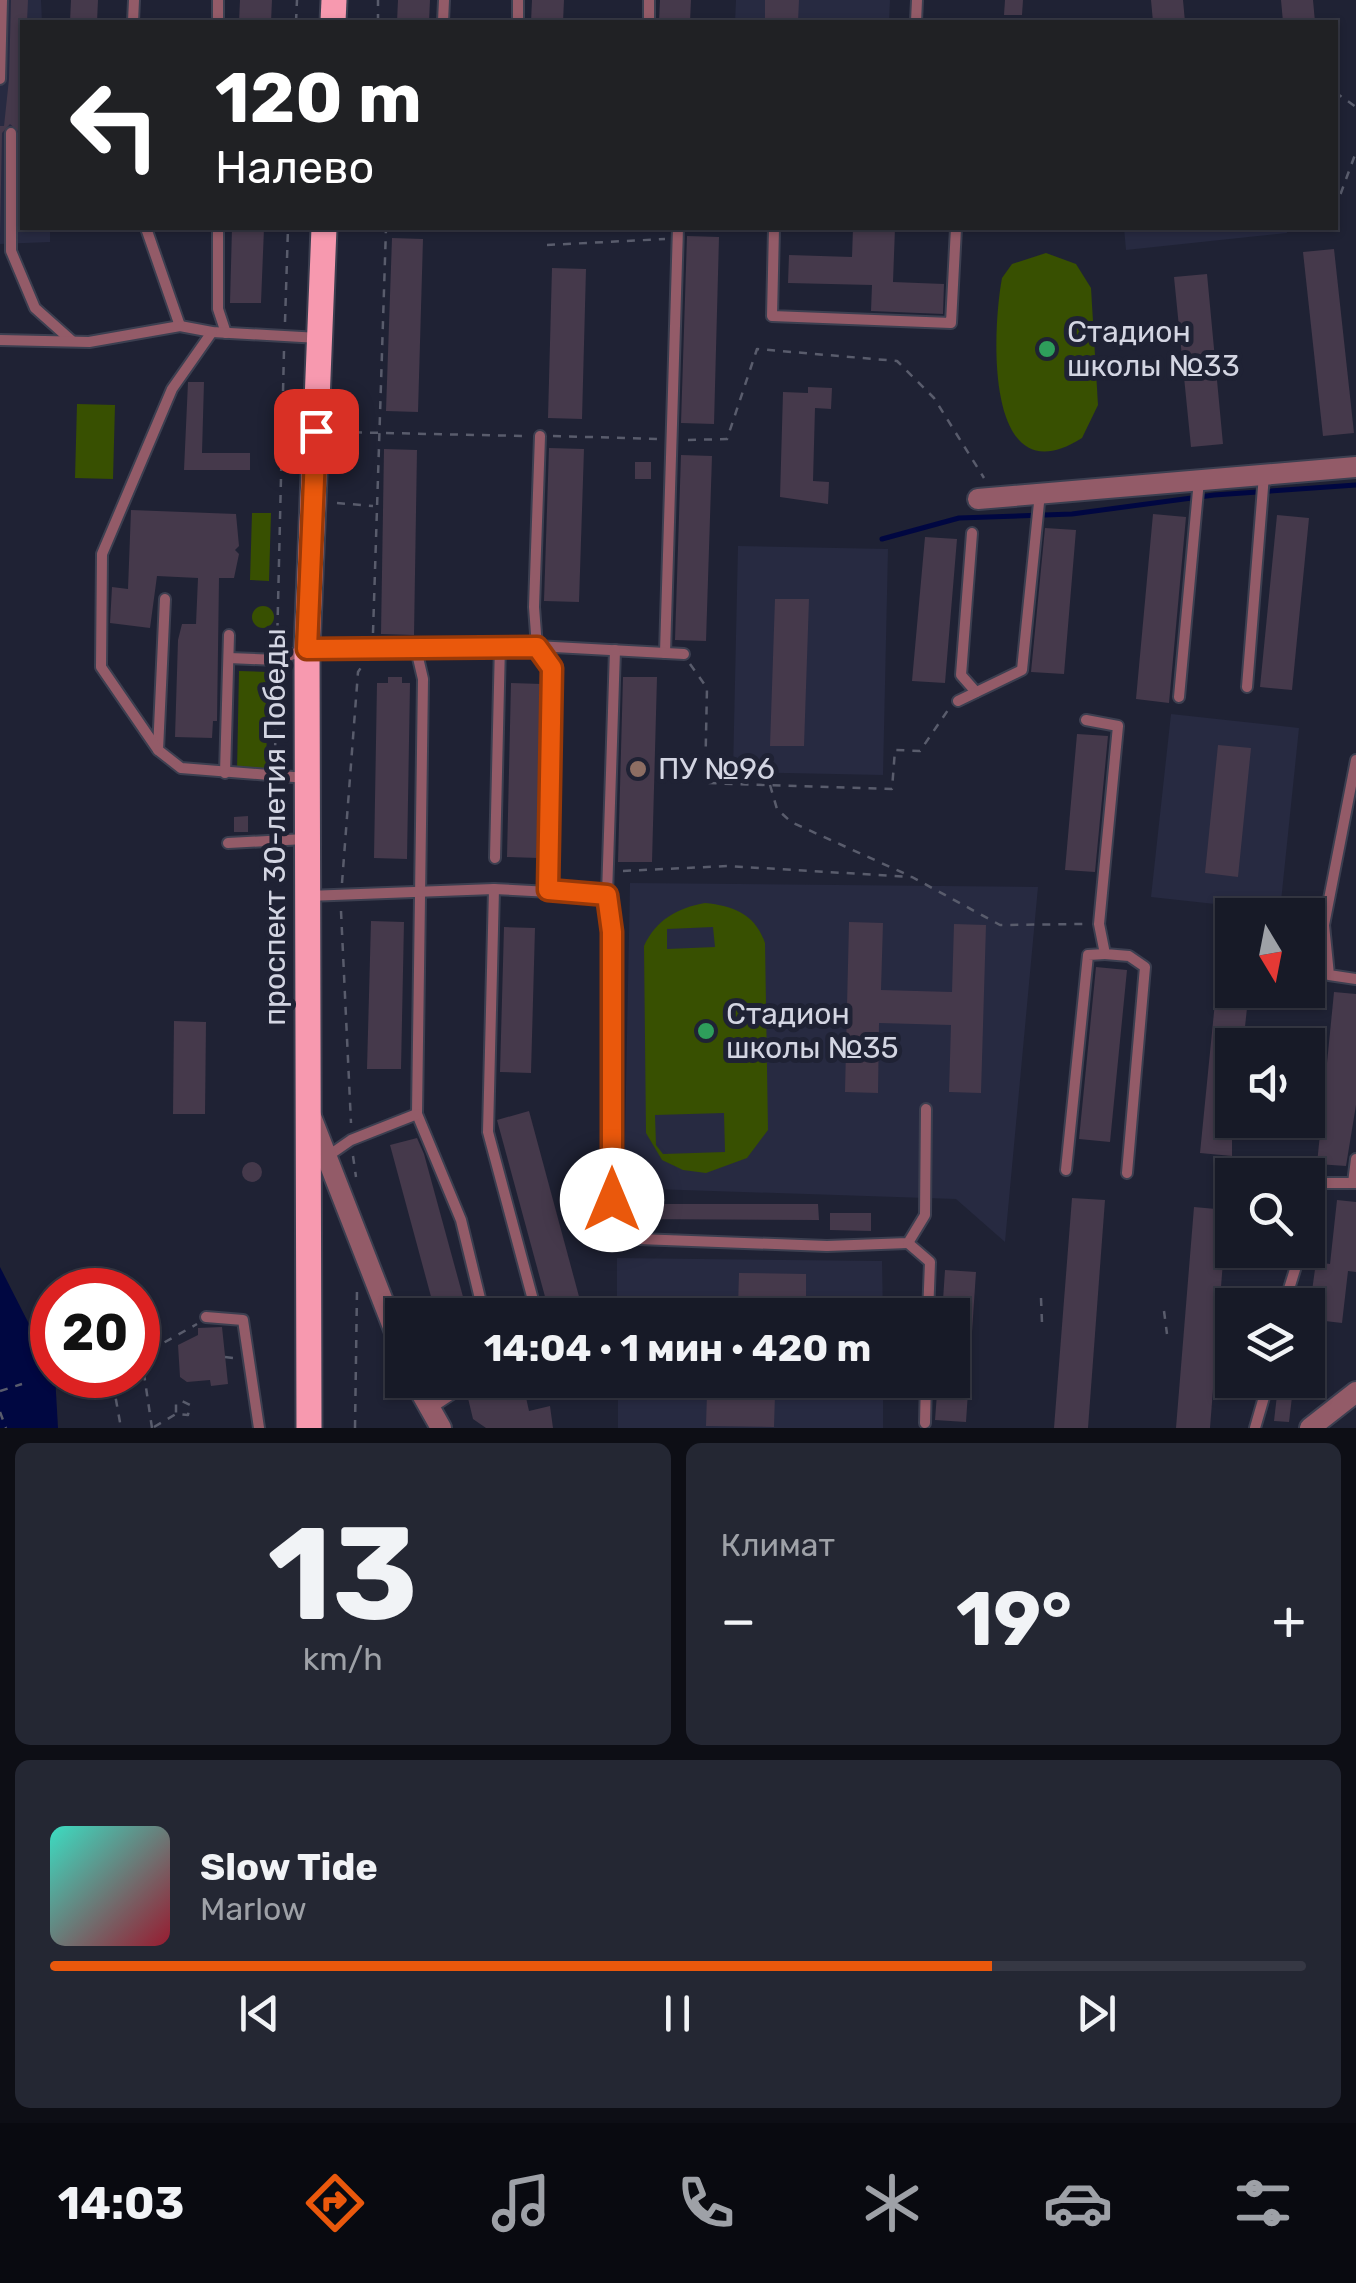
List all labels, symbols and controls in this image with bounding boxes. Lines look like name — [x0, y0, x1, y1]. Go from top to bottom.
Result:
text: 120 m — [215, 57, 422, 140]
icon: left — [50, 60, 180, 190]
text: Налево — [215, 141, 374, 194]
place label: Стадион школы №33 — [1067, 314, 1240, 384]
marker: Стадион школы №33 — [1036, 338, 1058, 360]
pin — [274, 389, 359, 474]
icon: arrive — [289, 404, 344, 459]
street label: проспект 30-летия Победы — [257, 628, 293, 1026]
place label: ПУ №96 — [658, 751, 775, 787]
marker: ПУ №96 — [627, 758, 649, 780]
north arrow — [1215, 898, 1325, 1008]
map controls — [1215, 898, 1325, 1398]
place label: Стадион школы №35 — [726, 996, 898, 1066]
marker: Стадион школы №35 — [695, 1020, 717, 1042]
button: sound — [1215, 1028, 1325, 1138]
position arrow — [560, 1148, 664, 1252]
button: search — [1215, 1158, 1325, 1268]
speed limit sign: 20 — [30, 1268, 160, 1398]
button: layers — [1215, 1288, 1325, 1398]
text: 14:04 · 1 мин · 420 m — [484, 1325, 871, 1371]
text: 13 — [268, 1497, 418, 1652]
text: Климат — [721, 1526, 835, 1564]
text: 19° — [956, 1575, 1072, 1664]
text: − — [721, 1588, 756, 1653]
text: + — [1272, 1588, 1306, 1653]
text: km/h — [303, 1640, 383, 1678]
text: Slow Tide — [200, 1844, 378, 1890]
text: Marlow — [200, 1890, 307, 1928]
icon: previous — [232, 1986, 287, 2041]
icon: pause — [650, 1986, 705, 2041]
icon: next — [1069, 1986, 1124, 2041]
icon: directions — [300, 2168, 370, 2238]
icon: music — [486, 2168, 556, 2238]
icon: phone — [671, 2168, 741, 2238]
icon: climate — [857, 2168, 927, 2238]
icon: car — [1043, 2168, 1113, 2238]
icon: filters — [1228, 2168, 1298, 2238]
text: 14:03 — [58, 2177, 184, 2230]

